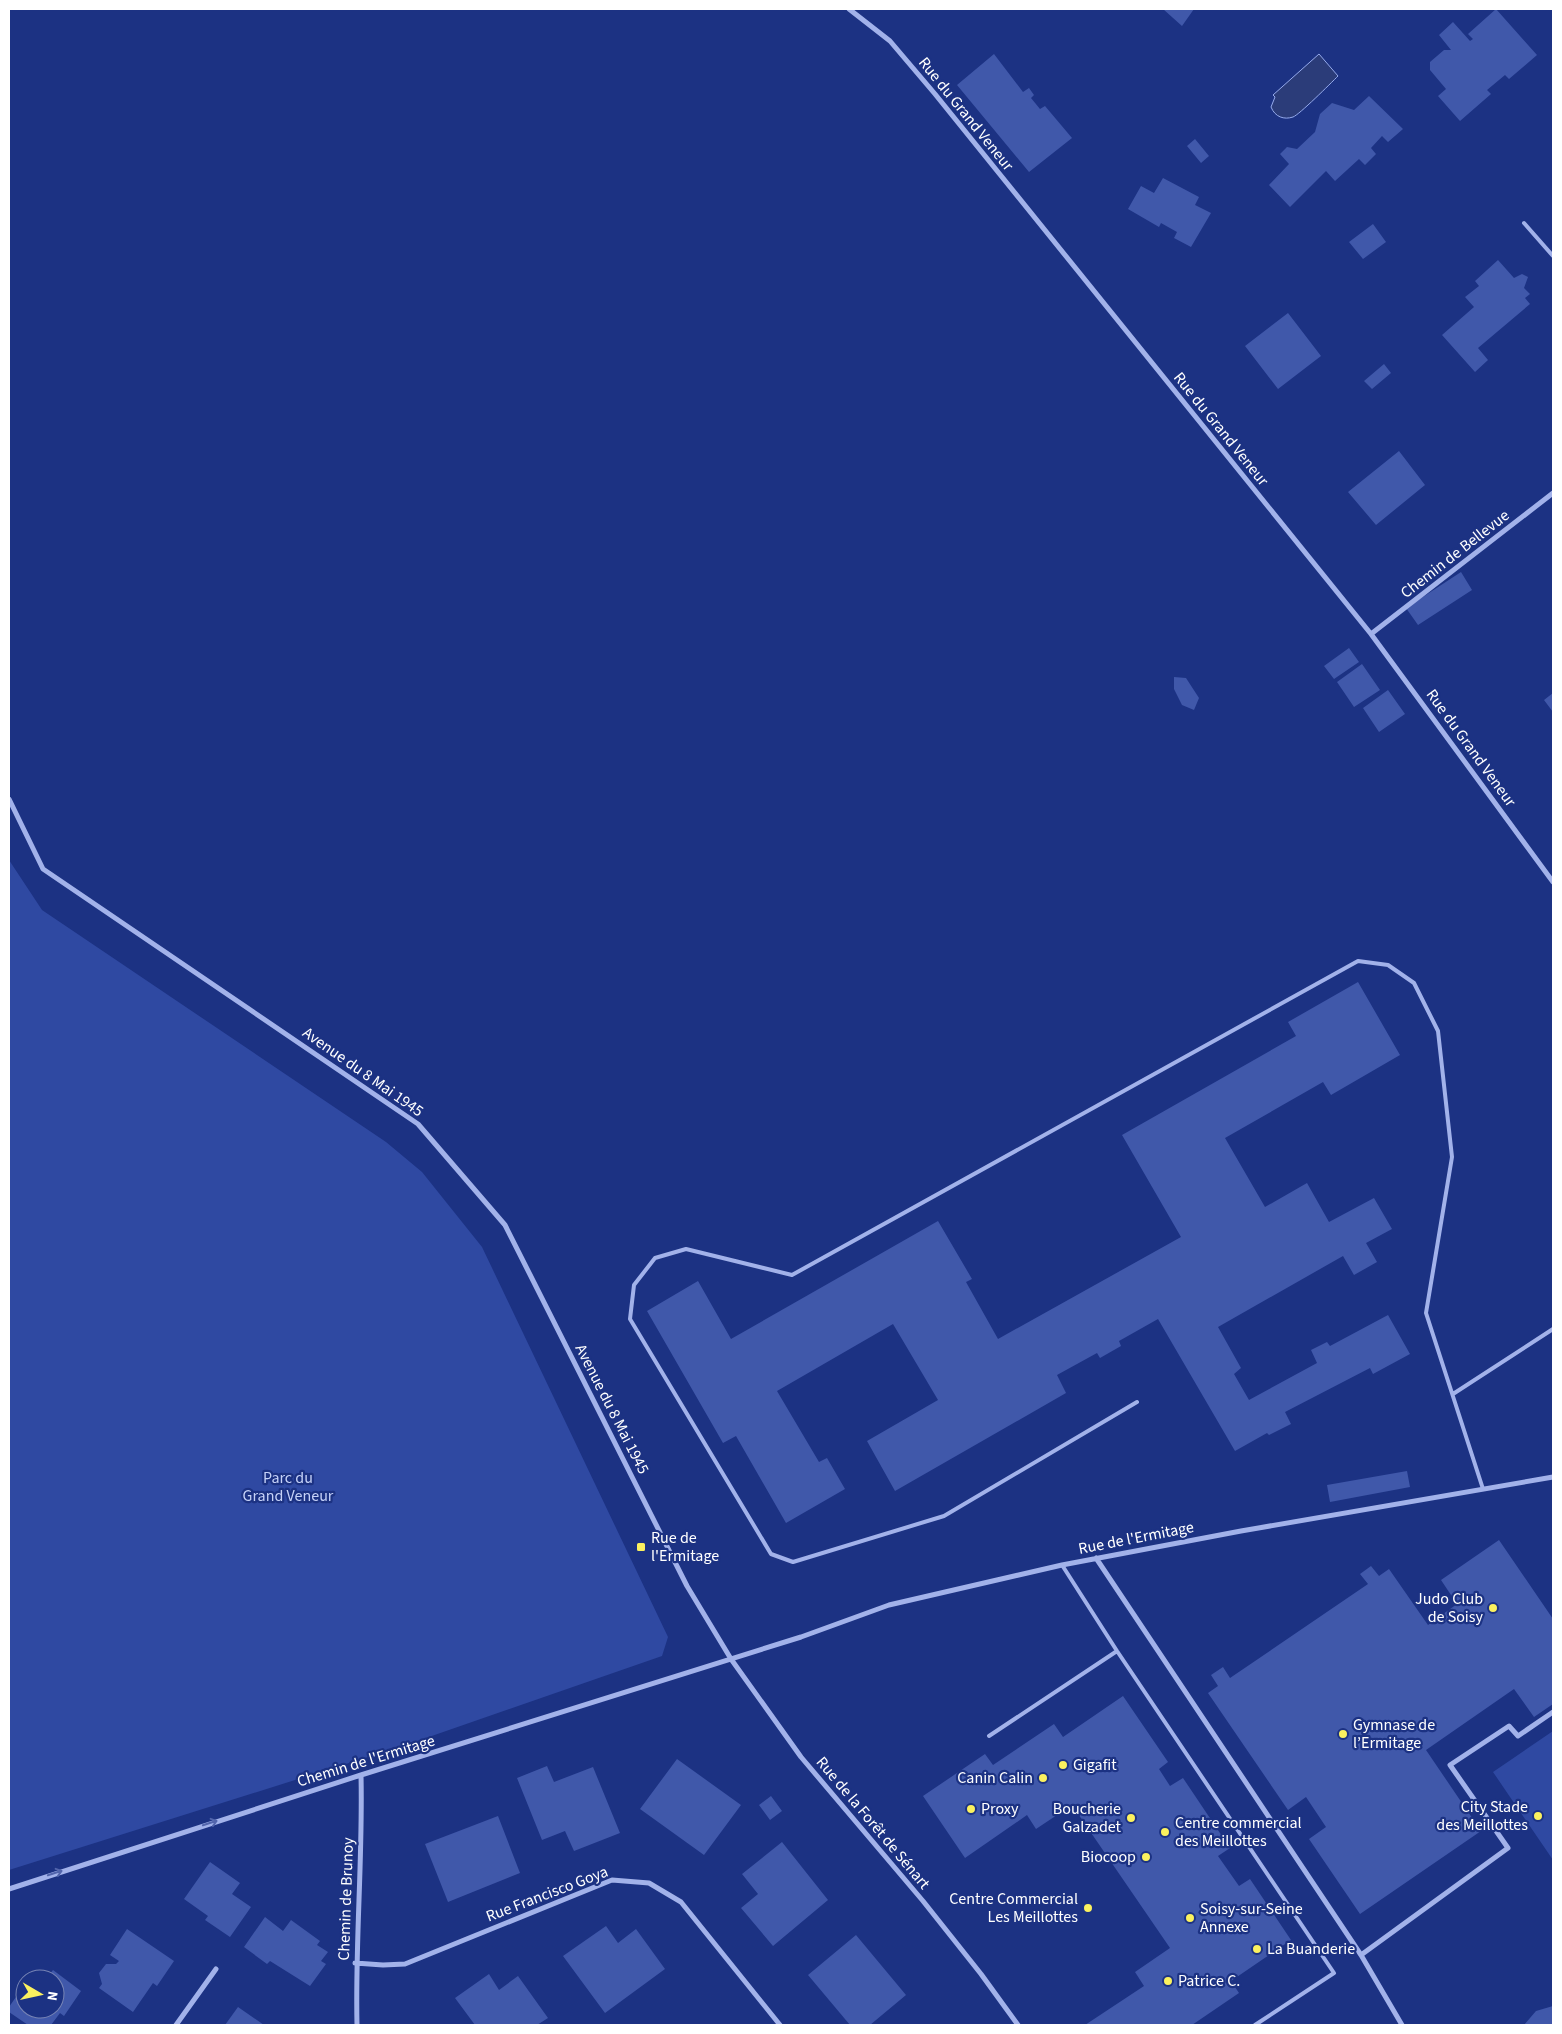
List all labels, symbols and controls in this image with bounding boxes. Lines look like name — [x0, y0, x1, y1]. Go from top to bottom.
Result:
street label: Rue du Grand Veneur — [913, 52, 1019, 176]
street label: Rue du Grand Veneur — [1168, 367, 1274, 491]
street label: Chemin de Bellevue — [1396, 504, 1514, 603]
street label: Rue du Grand Veneur — [1421, 685, 1521, 812]
street label: Avenue du 8 Mai 1945 — [298, 1022, 428, 1122]
street label: Avenue du 8 Mai 1945 — [570, 1340, 654, 1478]
park label: Parc du Grand Veneur — [243, 1467, 334, 1507]
street label: Rue de l'Ermitage — [1076, 1516, 1196, 1560]
place label: Rue de l'Ermitage — [651, 1527, 719, 1567]
marker: Rue de l'Ermitage — [635, 1541, 647, 1553]
place label: Judo Club de Soisy — [1415, 1588, 1484, 1628]
marker: Judo Club de Soisy — [1487, 1602, 1499, 1614]
place label: Gymnase de l’Ermitage — [1353, 1714, 1435, 1754]
marker: Gymnase de l’Ermitage — [1337, 1728, 1349, 1740]
street label: Chemin de l'Ermitage — [294, 1730, 438, 1792]
street label: Rue de la Forêt de Sénart — [811, 1752, 935, 1894]
place label: Gigafit — [1073, 1754, 1117, 1776]
marker: Gigafit — [1057, 1759, 1069, 1771]
place label: Canin Calin — [957, 1767, 1033, 1789]
marker: Canin Calin — [1037, 1772, 1049, 1784]
place label: City Stade des Meillottes — [1436, 1796, 1528, 1836]
place label: Proxy — [981, 1798, 1019, 1820]
place label: Boucherie Galzadet — [1053, 1798, 1122, 1838]
marker: Proxy — [965, 1803, 977, 1815]
marker: City Stade des Meillottes — [1532, 1810, 1544, 1822]
marker: Boucherie Galzadet — [1125, 1812, 1137, 1824]
place label: Centre commercial des Meillottes — [1175, 1812, 1302, 1852]
one-way arrow — [201, 1818, 217, 1828]
marker: Centre commercial des Meillottes — [1159, 1826, 1171, 1838]
street label: Chemin de Brunoy — [333, 1836, 359, 1961]
place label: Biocoop — [1081, 1846, 1136, 1868]
marker: Biocoop — [1140, 1851, 1152, 1863]
street label: Rue Francisco Goya — [483, 1861, 611, 1927]
one-way arrow — [47, 1868, 63, 1878]
place label: Centre Commercial Les Meillottes — [949, 1888, 1078, 1928]
place label: Soisy-sur-Seine Annexe — [1200, 1898, 1303, 1938]
marker: Centre Commercial Les Meillottes — [1082, 1902, 1094, 1914]
marker: Soisy-sur-Seine Annexe — [1184, 1912, 1196, 1924]
place label: La Buanderie — [1267, 1938, 1355, 1960]
marker: La Buanderie — [1251, 1943, 1263, 1955]
north arrow — [15, 1969, 65, 2019]
place label: Patrice C. — [1178, 1970, 1240, 1992]
marker: Patrice C. — [1162, 1975, 1174, 1987]
text: N — [41, 1990, 62, 2002]

